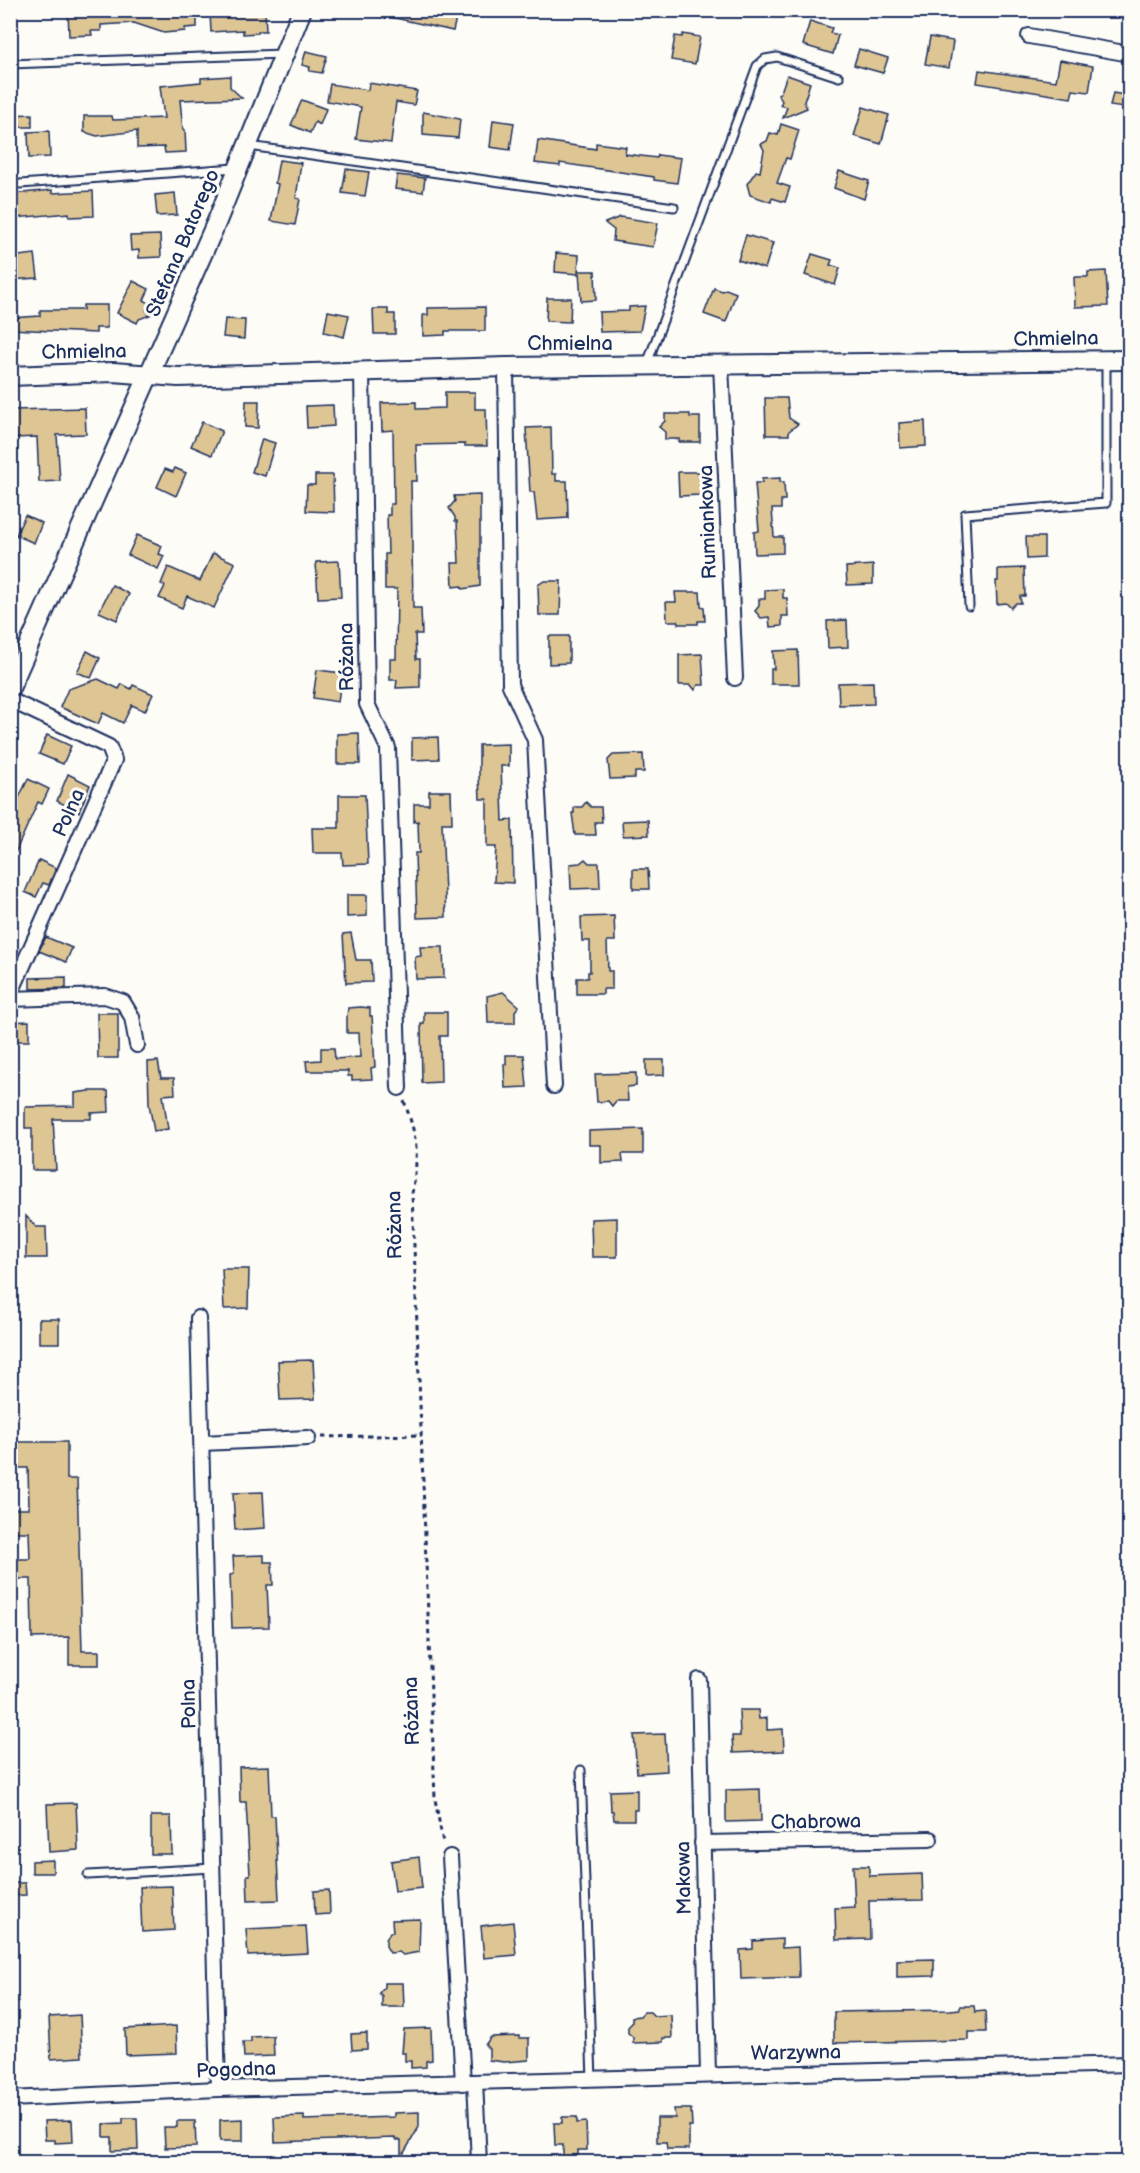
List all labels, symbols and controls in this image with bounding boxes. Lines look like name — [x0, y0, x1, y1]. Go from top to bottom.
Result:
street label: Stefana Batorego — [141, 166, 225, 320]
street label: Chmielna — [1013, 326, 1099, 352]
street label: Chmielna — [527, 332, 613, 356]
street label: Chmielna — [41, 339, 127, 365]
street label: Rumiankowa — [694, 464, 722, 580]
street label: Różana — [334, 622, 360, 692]
street label: Polna — [48, 785, 90, 841]
street label: Różana — [382, 1190, 408, 1260]
street label: Różana — [399, 1676, 425, 1746]
street label: Polna — [177, 1679, 201, 1729]
street label: Chabrowa — [771, 1809, 861, 1835]
street label: Makowa — [671, 1841, 697, 1915]
street label: Warzywna — [750, 2040, 842, 2066]
street label: Pogodna — [196, 2057, 276, 2083]

